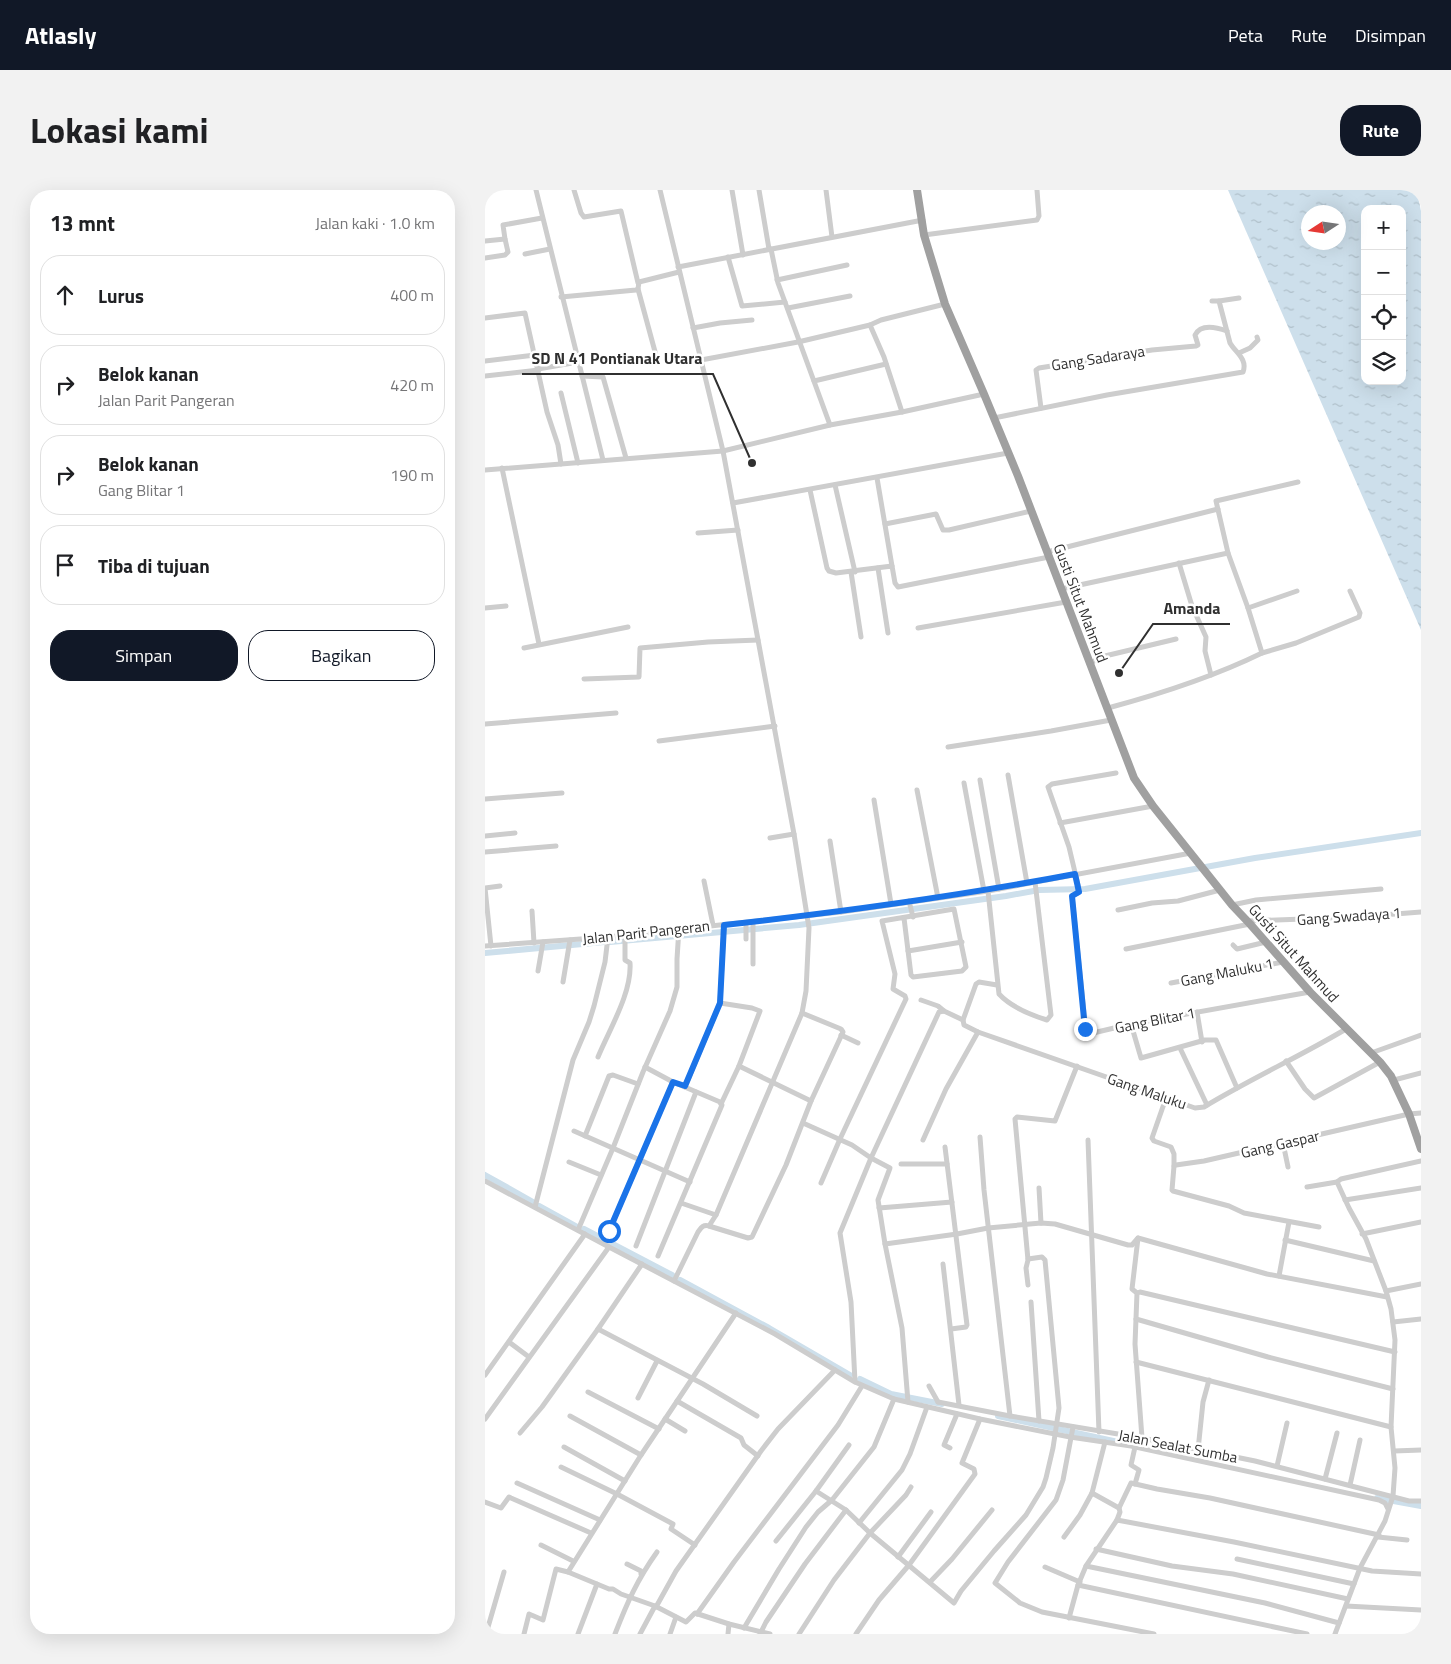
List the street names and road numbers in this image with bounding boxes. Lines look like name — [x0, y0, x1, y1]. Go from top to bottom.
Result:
street label: Gang Sadaraya — [1050, 339, 1147, 377]
street label: Gusti Situt Mahmud — [1048, 540, 1114, 666]
street label: Gusti Situt Mahmud — [1243, 899, 1345, 1007]
street label: Gang Swadaya 1 — [1296, 901, 1402, 931]
street label: Jalan Parit Pangeran — [581, 914, 711, 950]
street label: Gang Maluku 1 — [1179, 952, 1275, 992]
street label: Gang Blitar 1 — [1113, 1001, 1197, 1039]
street label: Gang Maluku — [1104, 1067, 1190, 1115]
street label: Gang Gaspar — [1238, 1124, 1322, 1164]
street label: Jalan Sealat Sumba — [1116, 1423, 1240, 1469]

